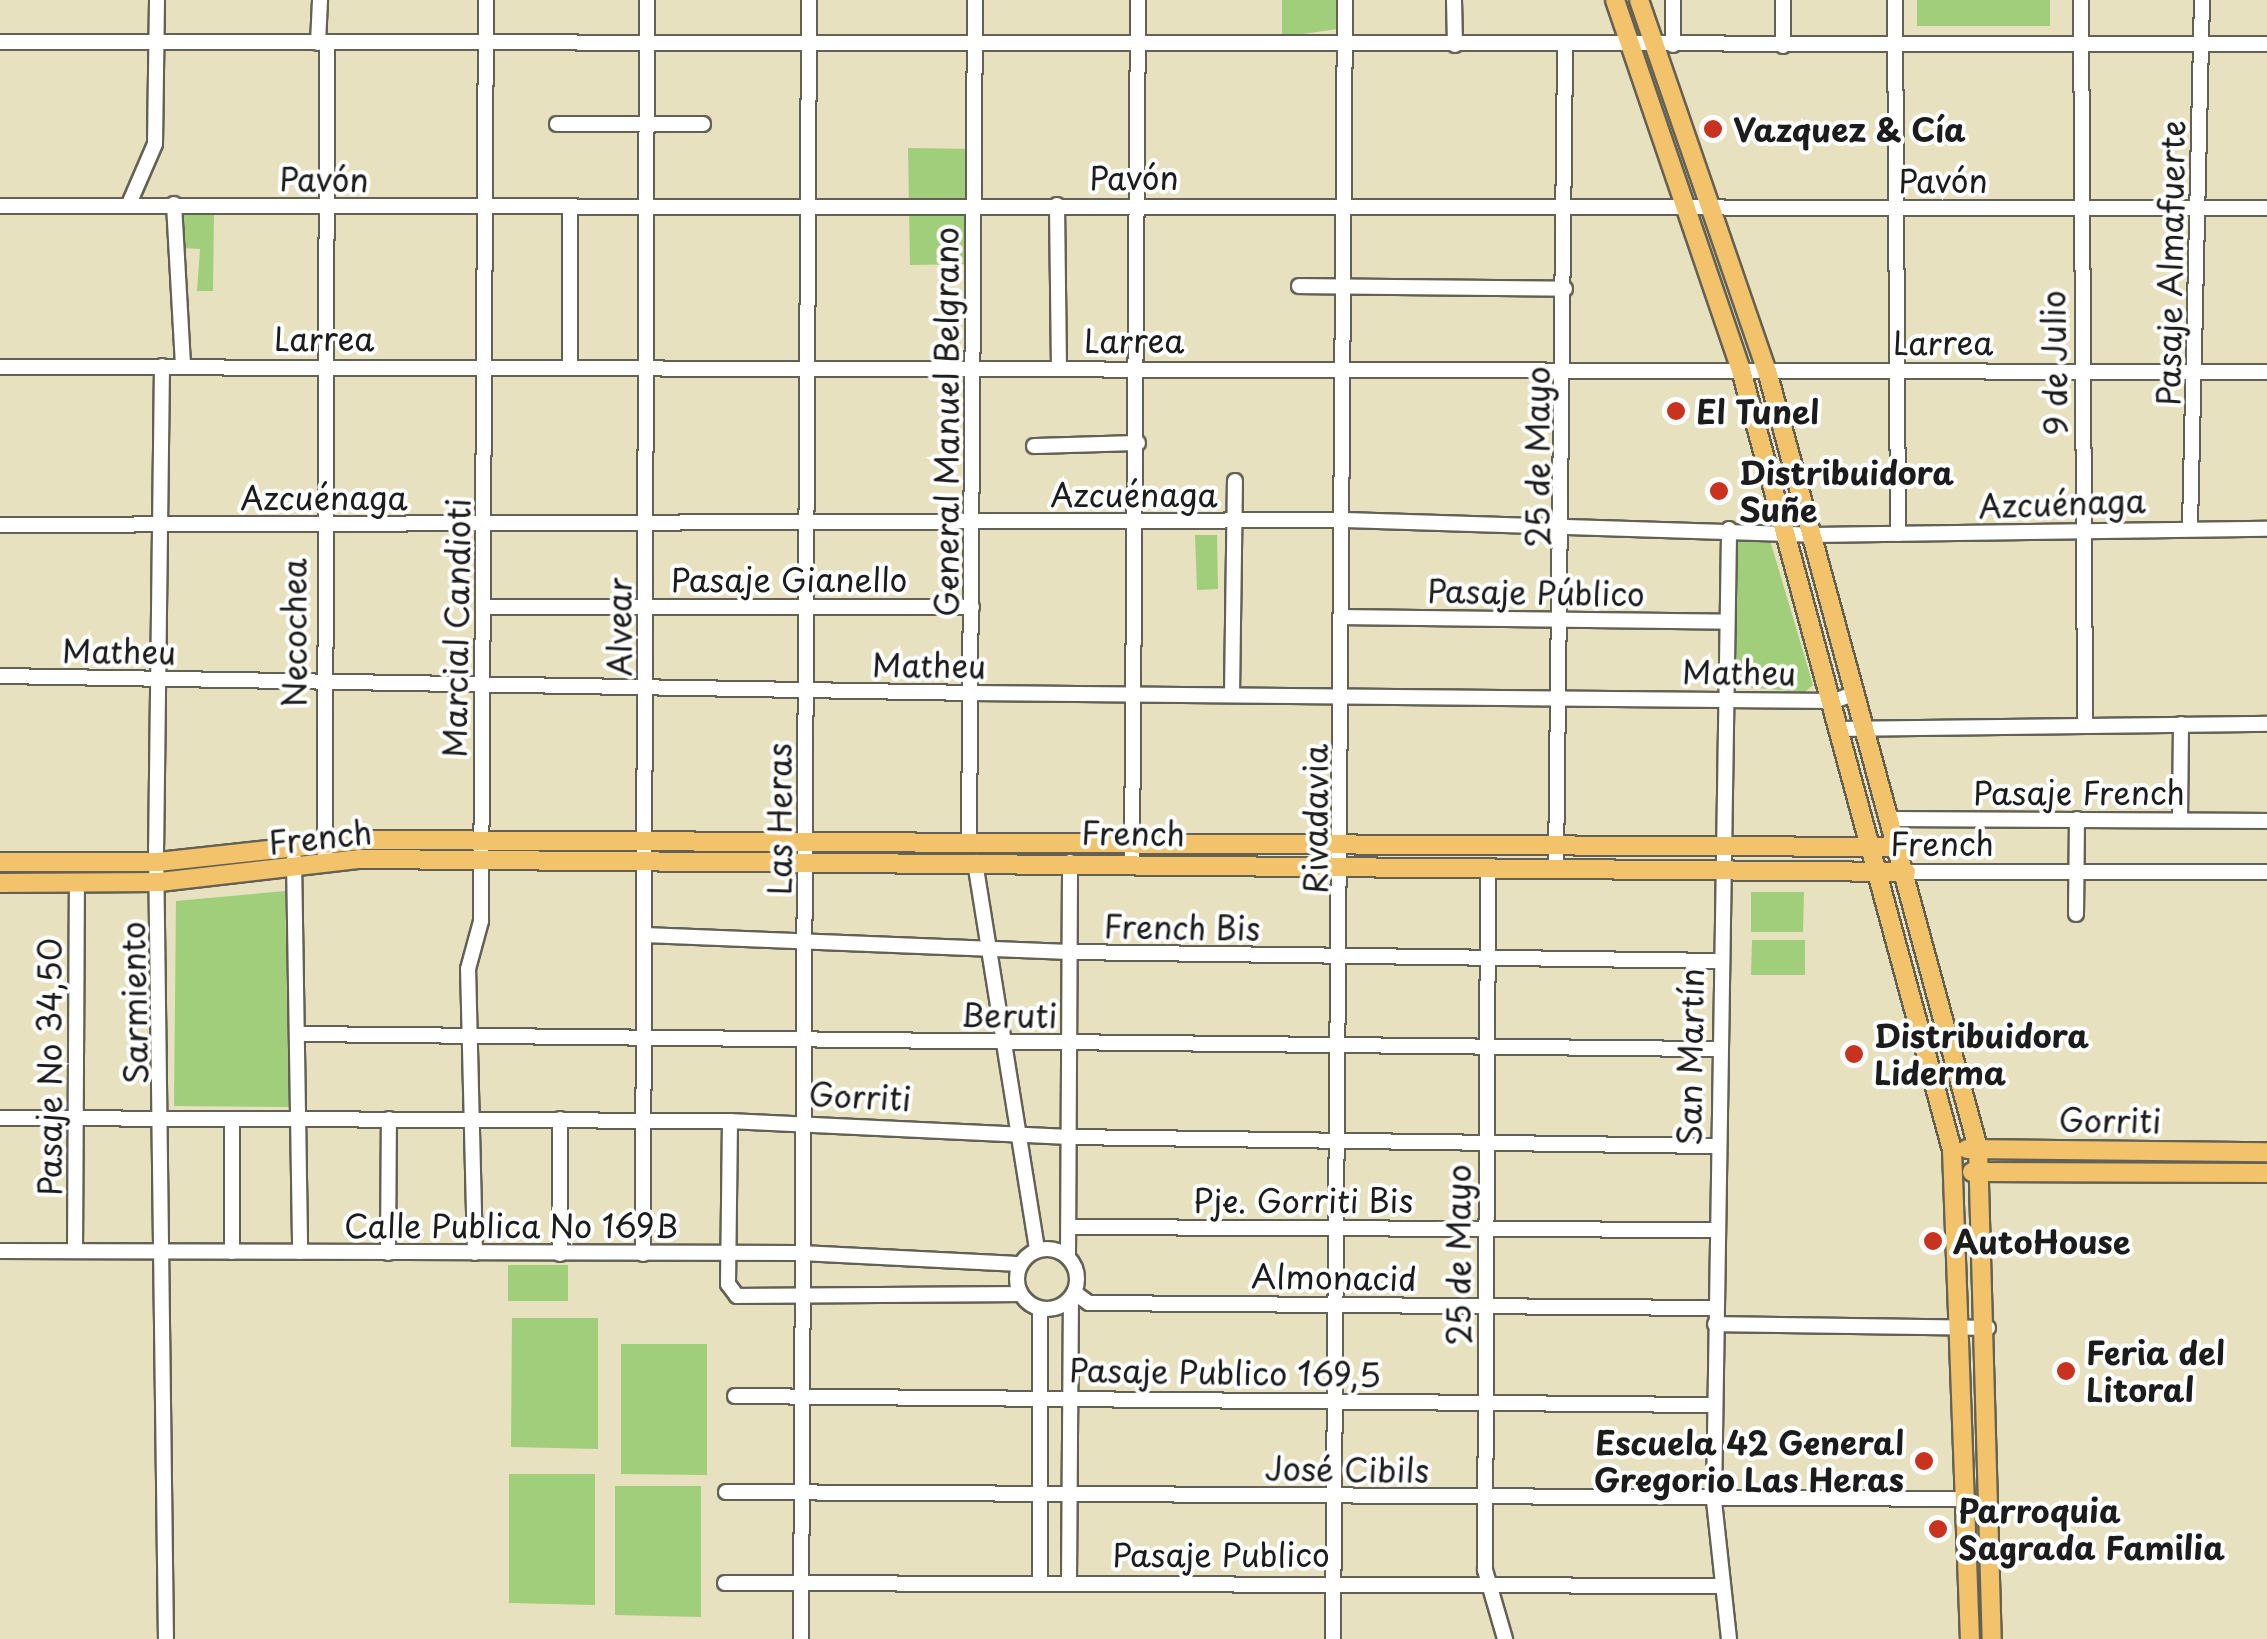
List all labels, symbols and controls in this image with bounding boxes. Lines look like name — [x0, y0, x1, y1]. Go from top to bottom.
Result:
place label: Vazquez & Cía — [1733, 110, 1968, 148]
marker: Vazquez & Cía — [1702, 118, 1724, 140]
street label: Pasaje Almafuerte — [2148, 120, 2192, 406]
street label: Pavón — [1089, 158, 1179, 196]
street label: Pavón — [279, 159, 369, 199]
street label: Pavón — [1898, 161, 1988, 199]
street label: General Manuel Belgrano — [927, 225, 965, 619]
street label: 9 de Julio — [2034, 289, 2074, 437]
street label: Larrea — [274, 319, 374, 357]
street label: Larrea — [1084, 321, 1184, 359]
street label: Larrea — [1893, 323, 1993, 361]
street label: 25 de Mayo — [1518, 364, 1556, 550]
place label: El Tunel — [1696, 392, 1820, 430]
marker: El Tunel — [1665, 400, 1687, 422]
place label: Distribuidora Suñe — [1739, 454, 1954, 529]
street label: Azcuénaga — [1050, 475, 1218, 513]
street label: Azcuénaga — [240, 478, 408, 516]
marker: Distribuidora Suñe — [1708, 480, 1730, 502]
street label: Azcuénaga — [1978, 481, 2146, 525]
street label: Marcial Candioti — [435, 498, 477, 758]
street label: Necochea — [275, 558, 313, 708]
street label: Pasaje Gianello — [672, 560, 906, 598]
street label: Pasaje Público — [1427, 571, 1645, 613]
street label: Alvear — [600, 578, 638, 676]
street label: Matheu — [62, 631, 176, 671]
street label: Matheu — [872, 645, 986, 685]
street label: Matheu — [1682, 652, 1796, 692]
street label: Las Heras — [760, 742, 798, 896]
street label: Rivadavia — [1296, 744, 1334, 894]
street label: Pasaje French — [1973, 773, 2185, 811]
street label: French — [266, 812, 374, 862]
street label: French — [1081, 813, 1185, 853]
street label: French — [1890, 824, 1994, 862]
street label: French Bis — [1102, 906, 1262, 948]
street label: Sarmiento — [113, 921, 155, 1085]
street label: Pasaje No 34,50 — [30, 939, 68, 1195]
street label: San Martín — [1669, 969, 1711, 1145]
street label: Beruti — [960, 995, 1058, 1035]
place label: Distribuidora Liderma — [1874, 1017, 2089, 1092]
marker: Distribuidora Liderma — [1843, 1043, 1865, 1065]
street label: Gorriti — [808, 1074, 912, 1118]
street label: Gorriti — [2058, 1100, 2162, 1140]
street label: 25 de Mayo — [1439, 1162, 1477, 1348]
street label: Pje. Gorriti Bis — [1192, 1181, 1414, 1219]
street label: Calle Publica No 169B — [342, 1206, 680, 1244]
place label: AutoHouse — [1953, 1222, 2130, 1260]
marker: AutoHouse — [1922, 1230, 1944, 1252]
street label: Almonacid — [1251, 1256, 1417, 1298]
place label: Feria del Litoral — [2086, 1334, 2225, 1409]
street label: Pasaje Publico 169,5 — [1069, 1350, 1381, 1394]
marker: Feria del Litoral — [2055, 1360, 2077, 1382]
place label: Escuela 42 General Gregorio Las Heras — [1592, 1424, 1904, 1499]
street label: José Cibils — [1266, 1448, 1428, 1490]
marker: Escuela 42 General Gregorio Las Heras — [1913, 1450, 1935, 1472]
place label: Parroquia Sagrada Familia — [1958, 1492, 2226, 1567]
marker: Parroquia Sagrada Familia — [1927, 1518, 1949, 1540]
street label: Pasaje Publico — [1112, 1535, 1330, 1573]

